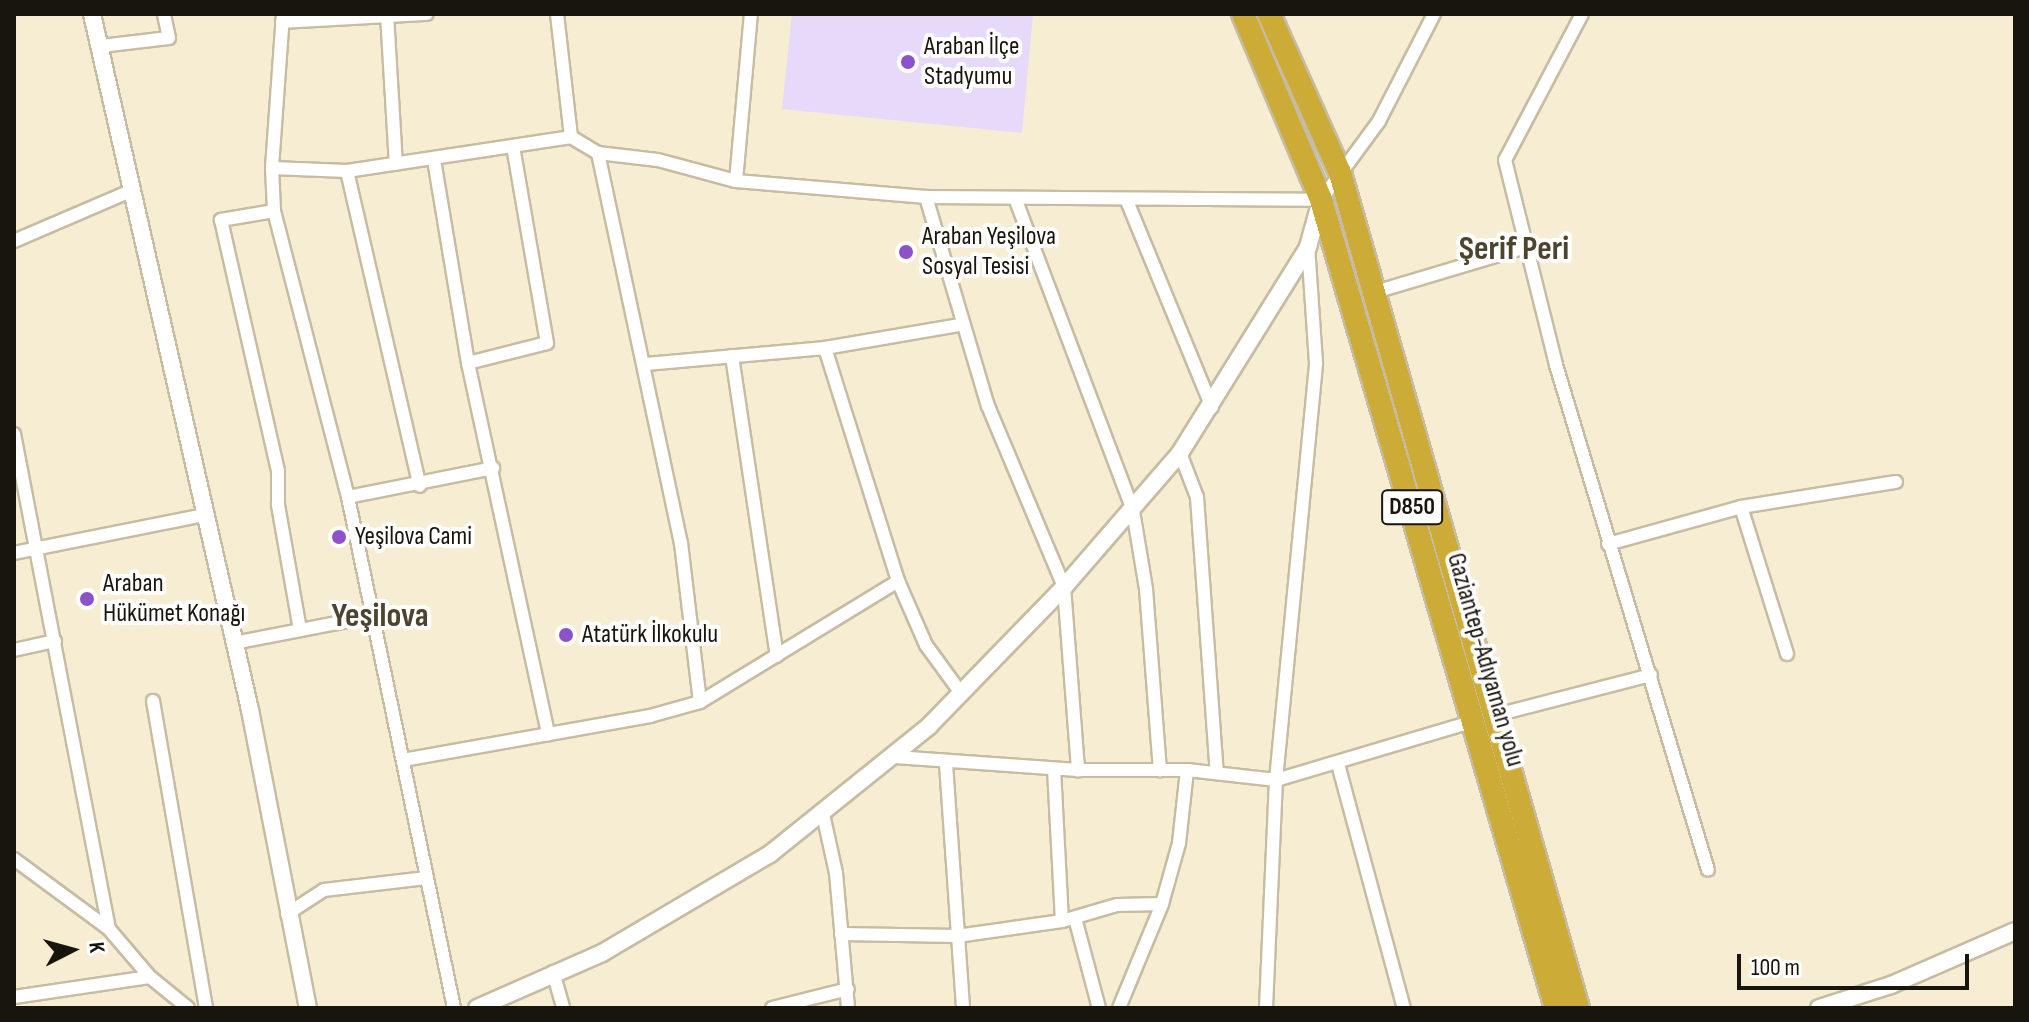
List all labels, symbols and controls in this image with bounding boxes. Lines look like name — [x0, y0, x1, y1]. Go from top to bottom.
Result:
place label: Araban İlçe Stadyumu — [924, 31, 1020, 92]
marker: Araban İlçe Stadyumu — [899, 53, 917, 71]
place label: Araban Yeşilova Sosyal Tesisi — [922, 221, 1056, 282]
district label: Şerif Peri — [1459, 229, 1569, 269]
marker: Araban Yeşilova Sosyal Tesisi — [897, 243, 915, 261]
road number: D850 — [1380, 487, 1444, 527]
place label: Yeşilova Cami — [355, 521, 472, 553]
marker: Yeşilova Cami — [330, 528, 348, 546]
street label: Gaziantep-Adıyaman yolu — [1440, 550, 1530, 770]
place label: Araban Hükümet Konağı — [103, 568, 245, 630]
marker: Araban Hükümet Konağı — [78, 590, 96, 608]
district label: Yeşilova — [331, 596, 429, 636]
place label: Atatürk İlkokulu — [582, 619, 718, 651]
marker: Atatürk İlkokulu — [557, 626, 575, 644]
north arrow — [32, 910, 112, 990]
scale bar — [1741, 938, 1973, 988]
text: K — [82, 941, 110, 954]
text: 100 m — [1751, 953, 1800, 982]

